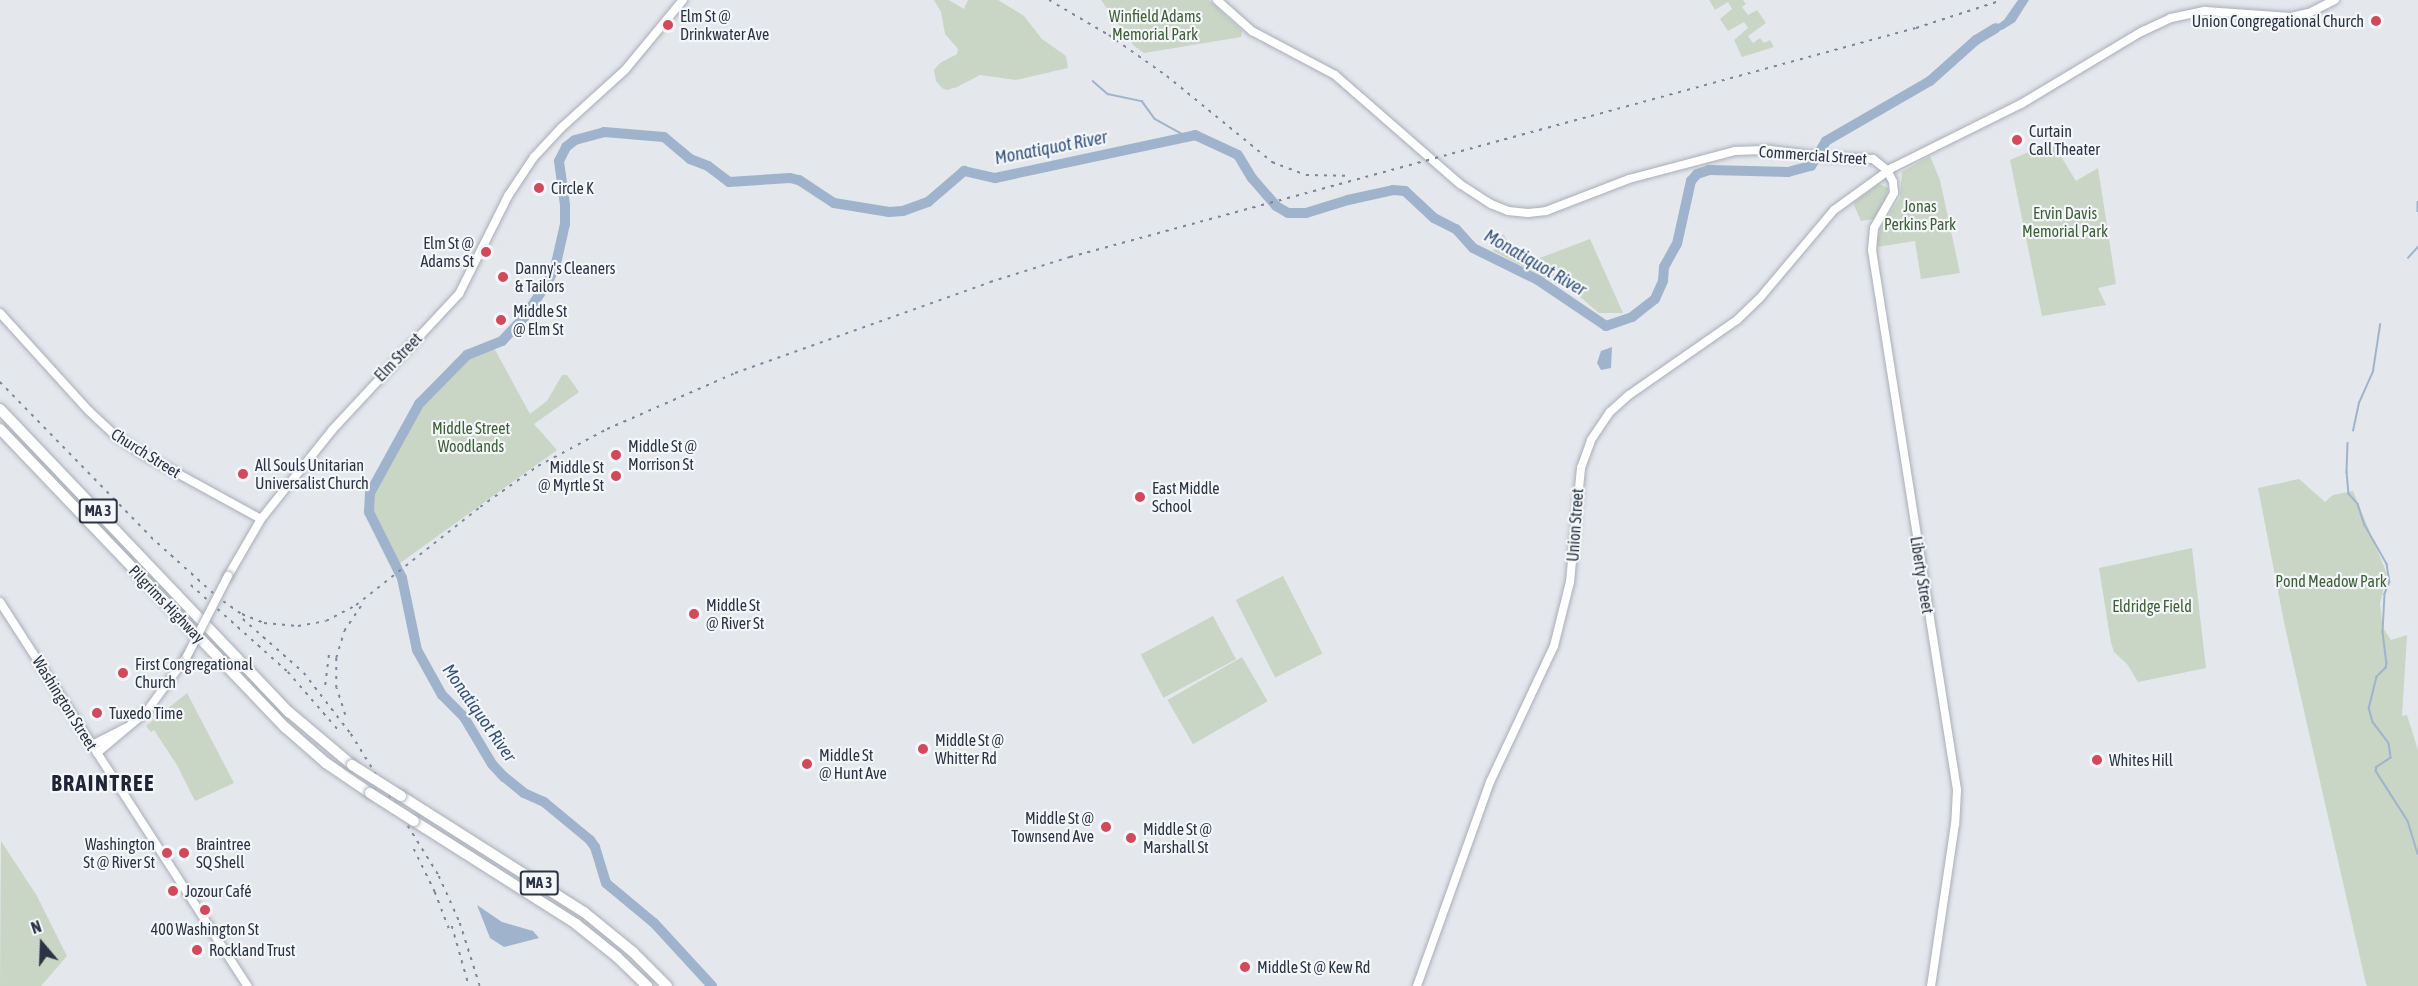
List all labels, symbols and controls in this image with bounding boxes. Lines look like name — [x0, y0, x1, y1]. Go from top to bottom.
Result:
place label: Elm St @ Drinkwater Ave — [680, 6, 769, 44]
park label: Winfield Adams Memorial Park — [1109, 6, 1201, 44]
place label: Union Congregational Church — [2192, 11, 2364, 31]
marker: Union Congregational Church — [2369, 14, 2383, 28]
marker: Elm St @ Drinkwater Ave — [661, 18, 675, 32]
place label: Curtain Call Theater — [2029, 121, 2100, 159]
water label: Monatiquot River — [993, 127, 1109, 169]
marker: Curtain Call Theater — [2010, 133, 2024, 147]
street label: Commercial Street — [1758, 142, 1868, 168]
place label: Circle K — [551, 178, 594, 198]
marker: Circle K — [532, 181, 546, 195]
park label: Jonas Perkins Park — [1884, 196, 1956, 234]
park label: Ervin Davis Memorial Park — [2022, 203, 2108, 241]
water label: Monatiquot River — [1480, 225, 1590, 301]
place label: Elm St @ Adams St — [420, 233, 474, 271]
marker: Elm St @ Adams St — [479, 245, 493, 259]
place label: Danny's Cleaners & Tailors — [515, 258, 615, 296]
marker: Danny's Cleaners & Tailors — [496, 270, 510, 284]
place label: Middle St @ Elm St — [513, 301, 567, 339]
marker: Middle St @ Elm St — [494, 313, 508, 327]
street label: Elm Street — [370, 329, 426, 385]
park label: Middle Street Woodlands — [432, 418, 510, 456]
street label: Church Street — [108, 424, 184, 482]
place label: Middle St @ Morrison St — [628, 436, 697, 474]
marker: Middle St @ Morrison St — [609, 448, 623, 462]
place label: All Souls Unitarian Universalist Church — [255, 455, 369, 493]
place label: Middle St @ Myrtle St — [538, 457, 604, 495]
marker: All Souls Unitarian Universalist Church — [236, 467, 250, 481]
marker: Middle St @ Myrtle St — [609, 469, 623, 483]
place label: East Middle School — [1152, 478, 1220, 516]
street label: Union Street — [1563, 488, 1587, 562]
marker: East Middle School — [1133, 490, 1147, 504]
road number: MA 3 — [78, 499, 118, 523]
street label: Liberty Street — [1906, 535, 1938, 615]
street label: Pilgrims Highway — [125, 561, 209, 647]
park label: Pond Meadow Park — [2275, 571, 2387, 591]
place label: Middle St @ River St — [706, 595, 764, 633]
park label: Eldridge Field — [2112, 596, 2192, 616]
marker: Middle St @ River St — [687, 607, 701, 621]
street label: Washington Street — [28, 652, 102, 754]
place label: First Congregational Church — [135, 654, 253, 692]
water label: Monatiquot River — [437, 660, 521, 766]
marker: First Congregational Church — [116, 666, 130, 680]
place label: Tuxedo Time — [109, 703, 183, 723]
marker: Tuxedo Time — [90, 706, 104, 720]
place label: Middle St @ Whitter Rd — [935, 730, 1004, 768]
marker: Middle St @ Whitter Rd — [916, 742, 930, 756]
place label: Middle St @ Hunt Ave — [819, 745, 887, 783]
place label: Whites Hill — [2109, 750, 2173, 770]
marker: Whites Hill — [2090, 753, 2104, 767]
marker: Middle St @ Hunt Ave — [800, 757, 814, 771]
district label: BRAINTREE — [51, 771, 155, 797]
place label: Middle St @ Townsend Ave — [1011, 808, 1094, 846]
place label: Middle St @ Marshall St — [1143, 819, 1212, 857]
marker: Middle St @ Townsend Ave — [1099, 820, 1113, 834]
marker: Middle St @ Marshall St — [1124, 831, 1138, 845]
place label: Washington St @ River St — [83, 834, 155, 872]
place label: Braintree SQ Shell — [196, 834, 251, 872]
marker: Washington St @ River St — [160, 846, 174, 860]
marker: Braintree SQ Shell — [177, 846, 191, 860]
road number: MA 3 — [520, 871, 558, 895]
place label: Jozour Café — [185, 881, 252, 901]
marker: Jozour Café — [166, 884, 180, 898]
marker: 400 Washington St — [198, 903, 212, 917]
north arrow — [12, 914, 72, 974]
text: N — [29, 917, 44, 937]
place label: 400 Washington St — [151, 919, 259, 939]
place label: Rockland Trust — [209, 940, 295, 960]
marker: Rockland Trust — [190, 943, 204, 957]
place label: Middle St @ Kew Rd — [1257, 957, 1370, 977]
marker: Middle St @ Kew Rd — [1238, 960, 1252, 974]

